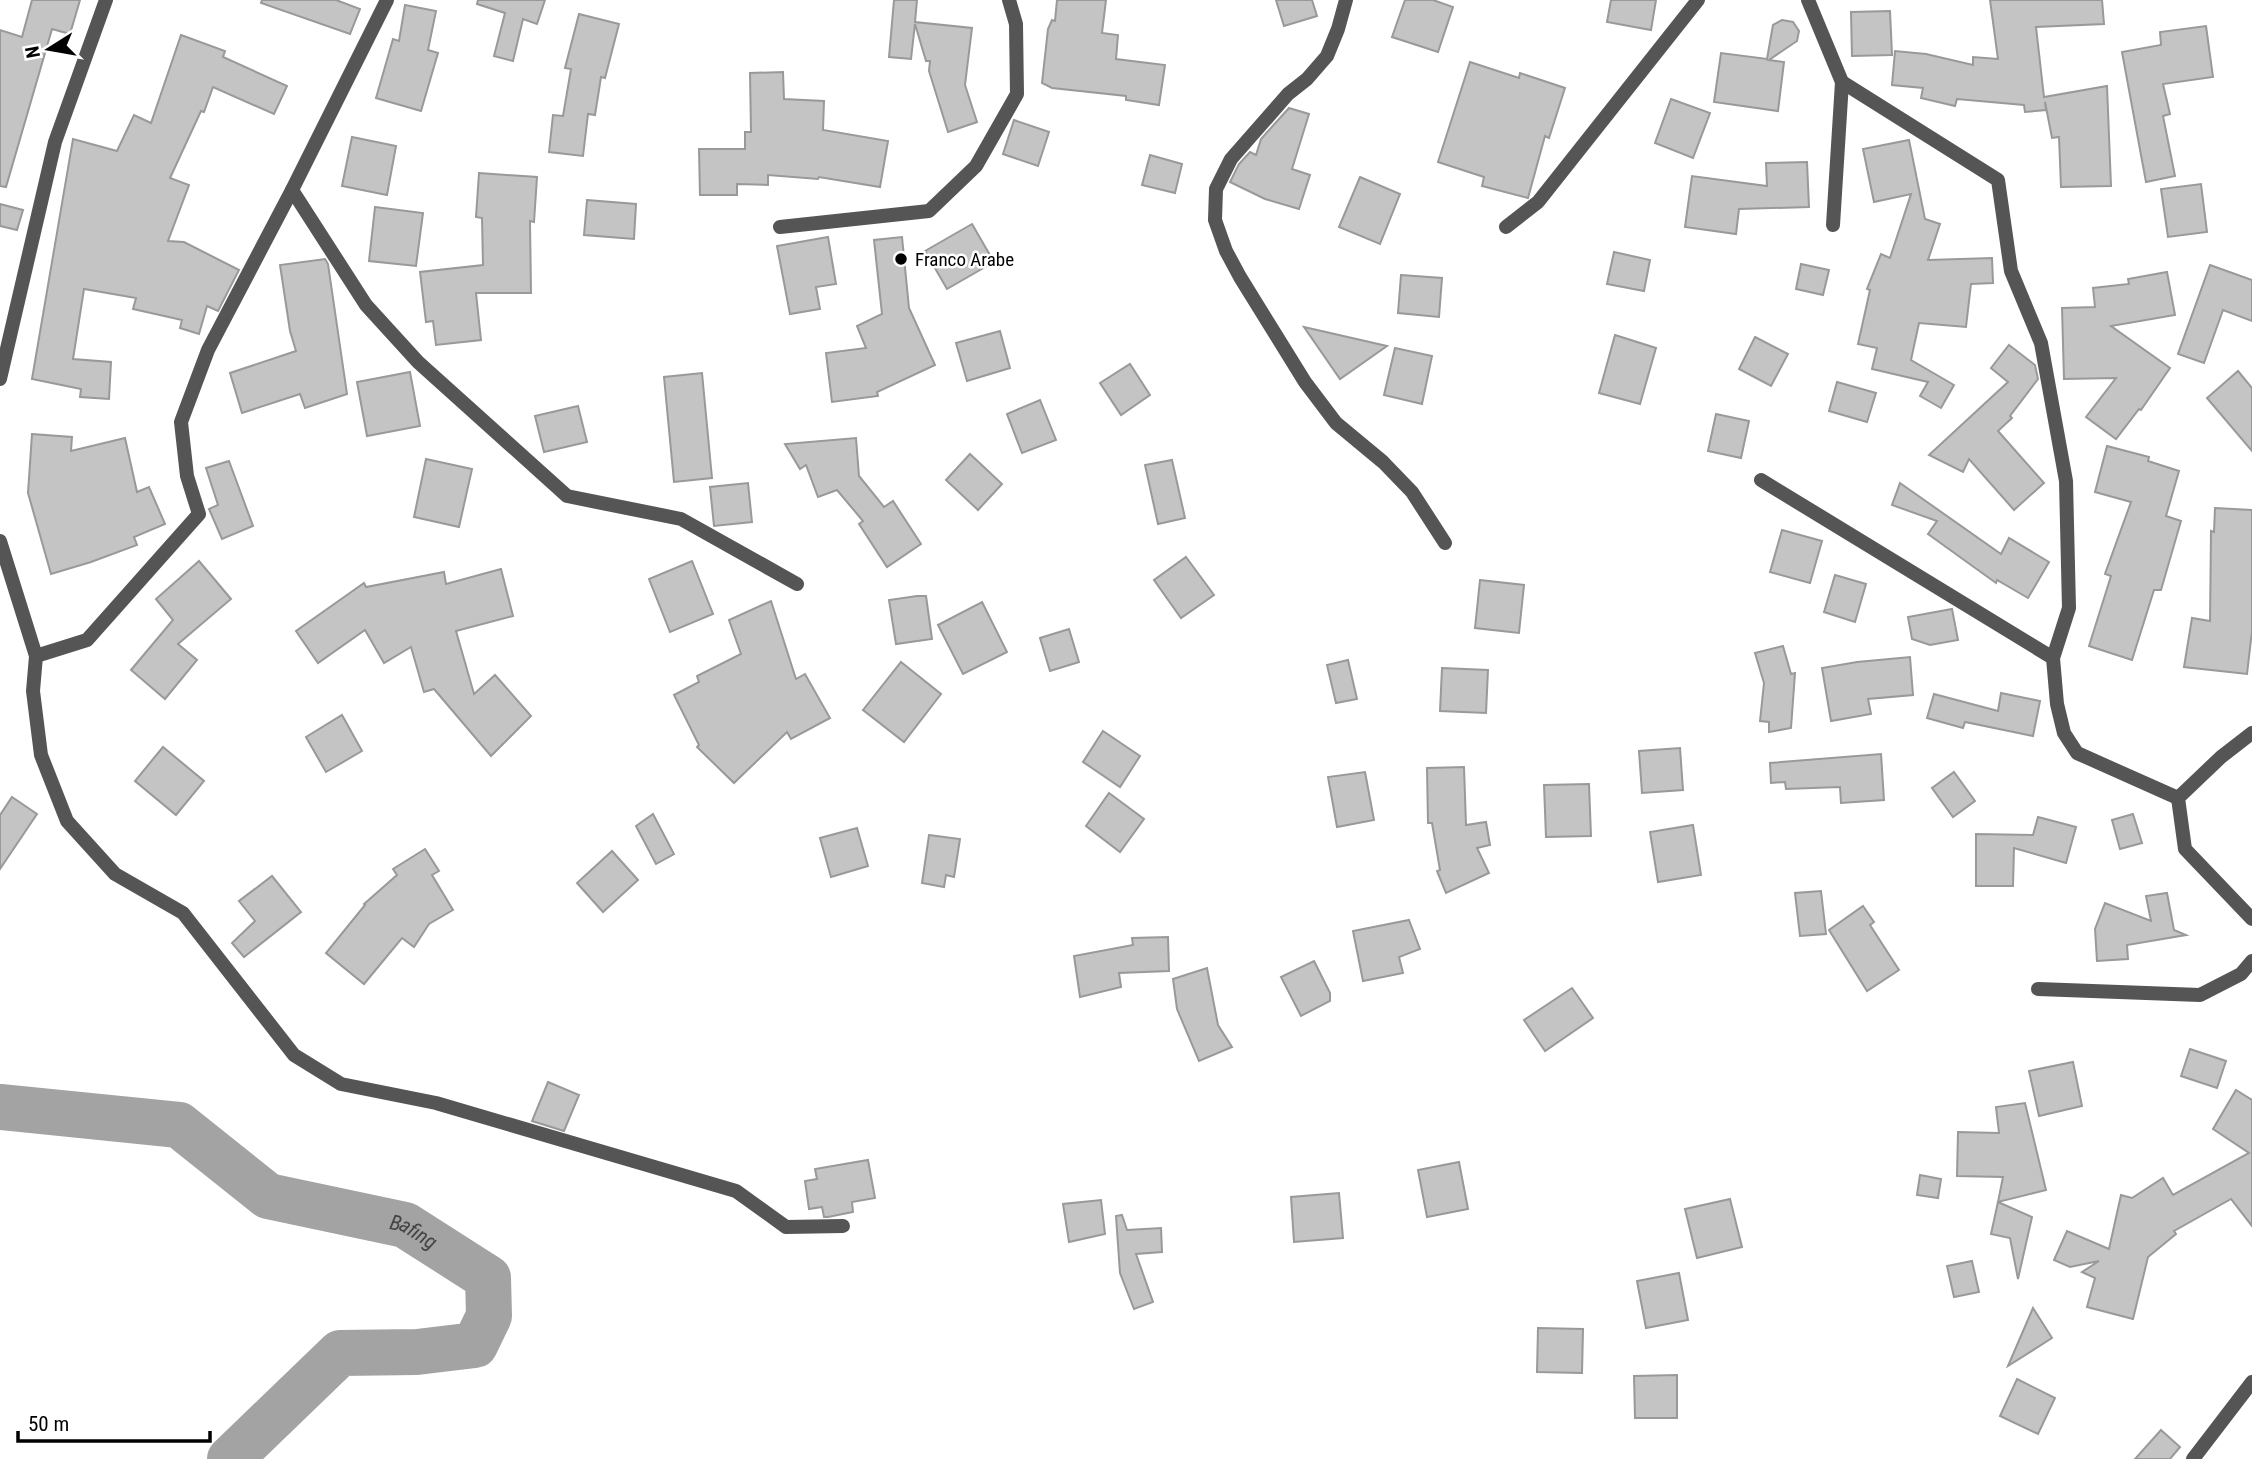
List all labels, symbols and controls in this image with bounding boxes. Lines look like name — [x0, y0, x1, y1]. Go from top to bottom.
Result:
north arrow — [14, 14, 84, 84]
text: N — [20, 44, 45, 60]
place label: Franco Arabe — [915, 248, 1014, 271]
marker: Franco Arabe — [893, 251, 909, 267]
water label: Bafing — [388, 1210, 441, 1254]
scale bar — [18, 1400, 210, 1444]
text: 50 m — [28, 1412, 69, 1436]

